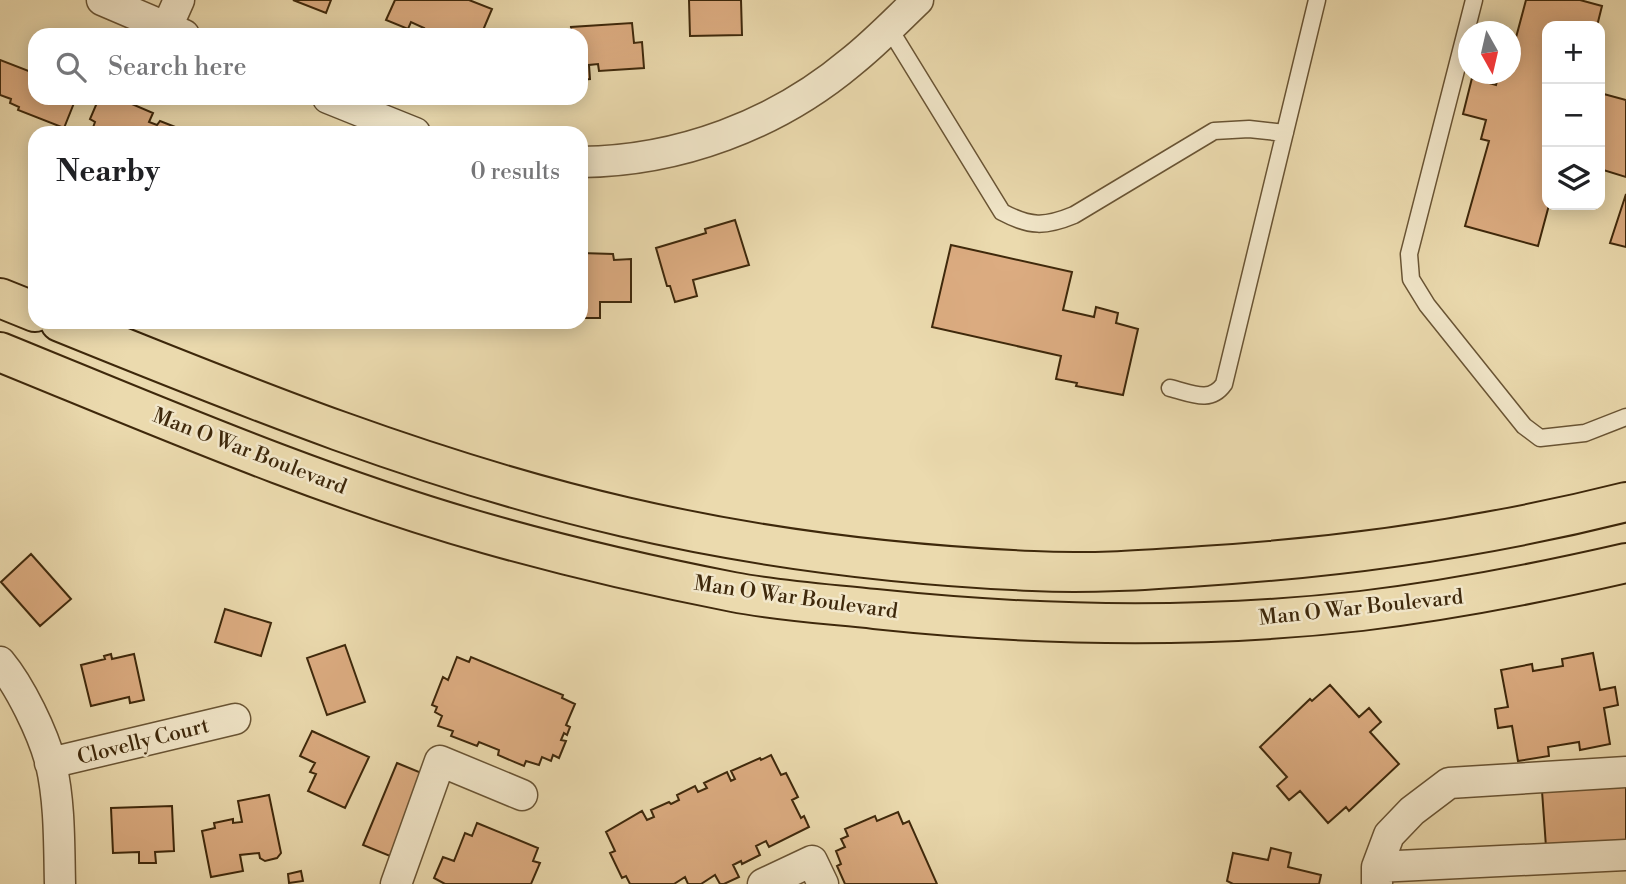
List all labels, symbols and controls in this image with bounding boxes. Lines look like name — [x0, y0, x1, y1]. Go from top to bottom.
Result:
north arrow — [1458, 21, 1521, 84]
map controls — [1542, 21, 1605, 210]
button: + — [1542, 21, 1605, 84]
search box — [28, 28, 588, 105]
icon: search — [52, 48, 90, 86]
text: Search here — [108, 51, 247, 83]
button: − — [1542, 84, 1605, 147]
button: layers — [1542, 147, 1605, 210]
text: Nearby — [56, 153, 160, 191]
text: 0 results — [470, 158, 560, 186]
street label: Man O War Boulevard — [149, 403, 350, 501]
street label: Man O War Boulevard — [692, 571, 900, 625]
street label: Man O War Boulevard — [1257, 584, 1465, 632]
street label: Clovelly Court — [75, 713, 212, 771]

